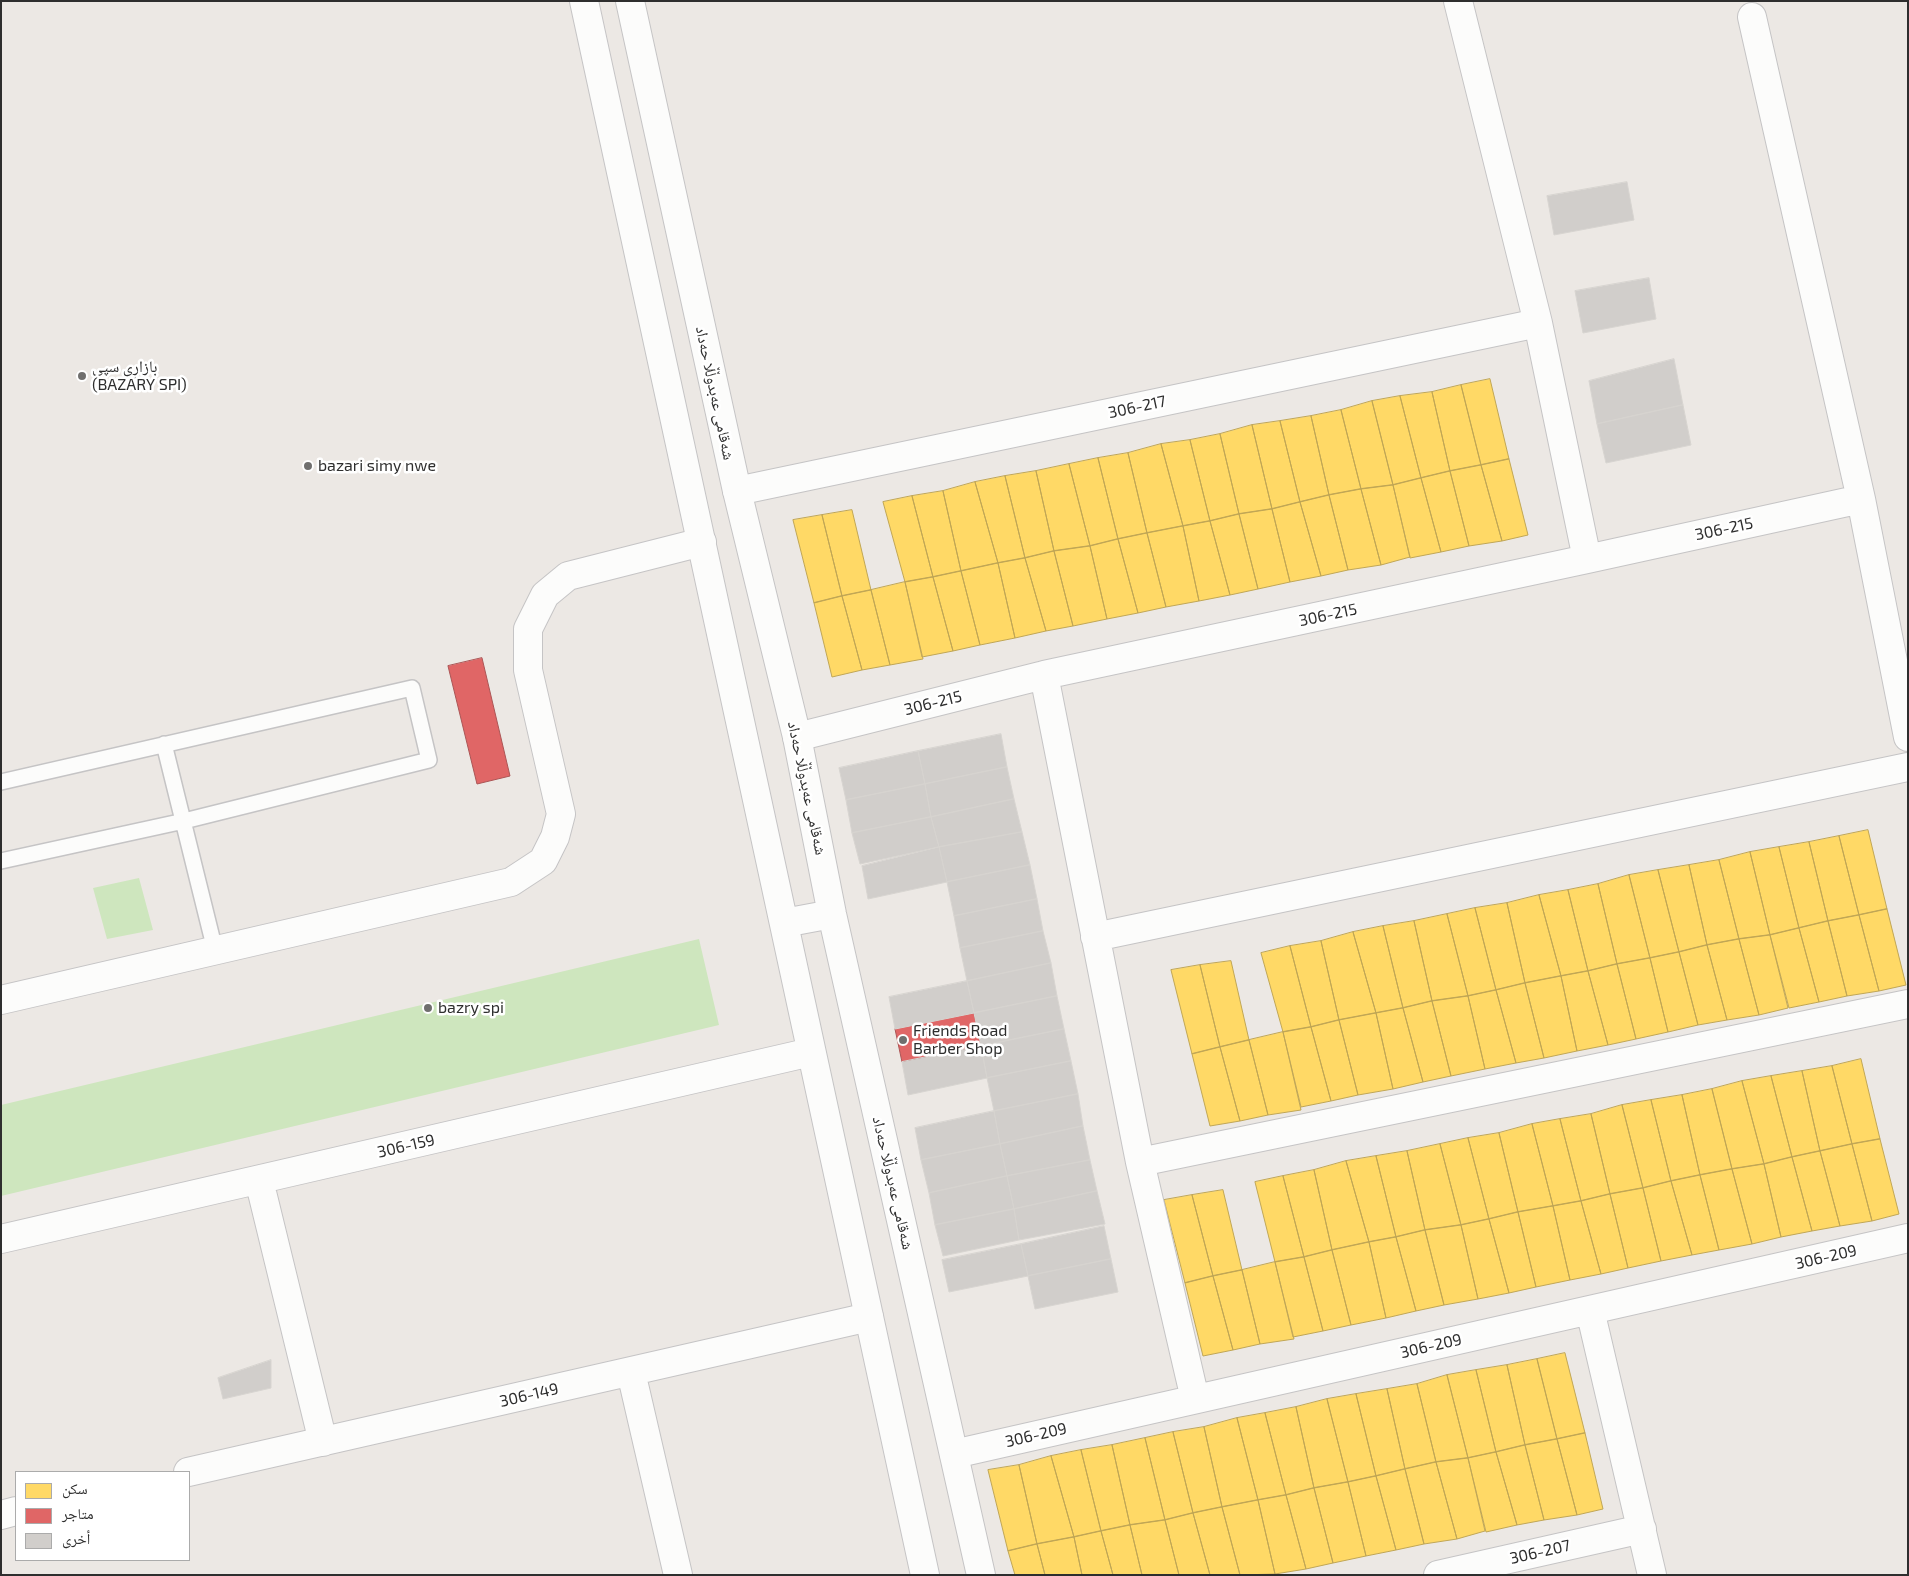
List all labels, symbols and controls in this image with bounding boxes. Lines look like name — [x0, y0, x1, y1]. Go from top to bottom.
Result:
street label: شەقامی عەبدوڵڵا حەداد — [691, 324, 739, 462]
place label: بازاڕی سپی (BAZARY SPI) — [92, 357, 187, 395]
marker: بازاڕی سپی (BAZARY SPI) — [76, 370, 88, 382]
street label: 306-217 — [1106, 392, 1168, 422]
place label: bazari simy nwe — [318, 456, 436, 476]
marker: bazari simy nwe — [302, 460, 314, 472]
street label: 306-215 — [1693, 513, 1755, 545]
street label: 306-215 — [1297, 599, 1359, 631]
street label: 306-215 — [902, 687, 964, 719]
street label: شەقامی عەبدوڵڵا حەداد — [783, 719, 831, 857]
place label: bazry spi — [438, 998, 504, 1018]
marker: bazry spi — [422, 1002, 434, 1014]
place label: Friends Road Barber Shop — [913, 1021, 1007, 1059]
marker: Friends Road Barber Shop — [897, 1034, 909, 1046]
street label: شەقامی عەبدوڵڵا حەداد — [868, 1114, 918, 1252]
street label: 306-159 — [375, 1130, 437, 1162]
street label: 306-209 — [1793, 1241, 1859, 1273]
street label: 306-209 — [1398, 1330, 1464, 1362]
street label: 306-149 — [498, 1379, 560, 1411]
street label: 306-209 — [1003, 1419, 1069, 1451]
legend — [15, 1471, 190, 1561]
text: سكن — [62, 1479, 88, 1497]
text: متاجر — [62, 1504, 94, 1522]
text: أخرى — [62, 1529, 90, 1547]
street label: 306-207 — [1508, 1536, 1572, 1568]

